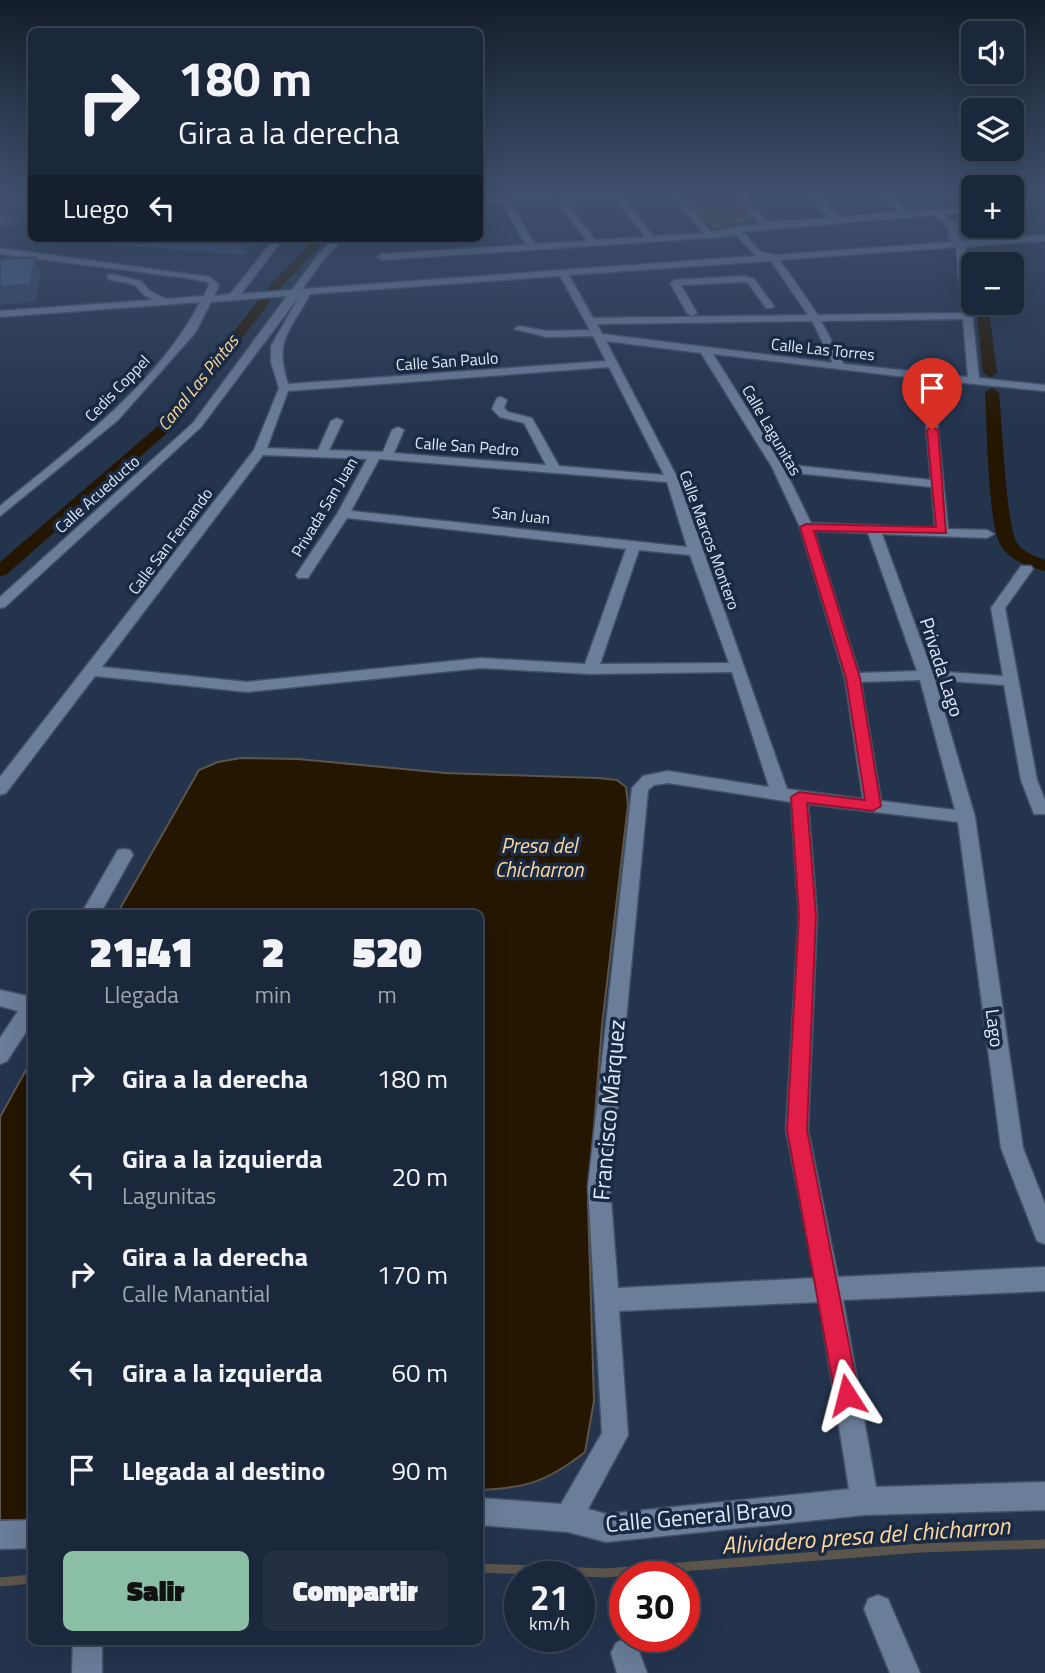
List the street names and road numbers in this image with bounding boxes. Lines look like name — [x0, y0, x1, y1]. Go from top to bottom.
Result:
street label: Calle Las Torres — [770, 332, 876, 366]
street label: Calle San Paulo — [395, 345, 499, 377]
street label: Cedis Coppel — [79, 349, 155, 427]
street label: Calle Lagunitas — [736, 380, 808, 480]
street label: Calle San Pedro — [414, 430, 520, 462]
street label: Calle Acueducto — [49, 449, 145, 539]
street label: Privada San Juan — [285, 453, 363, 561]
street label: Calle Marcos Montero — [674, 467, 746, 613]
street label: Calle San Fernando — [122, 483, 218, 599]
street label: San Juan — [491, 500, 551, 530]
street label: Privada Lago — [913, 614, 972, 720]
street label: Lago — [978, 1007, 1013, 1049]
street label: Francisco Márquez — [583, 1018, 634, 1202]
street label: Calle General Bravo — [604, 1490, 794, 1541]

